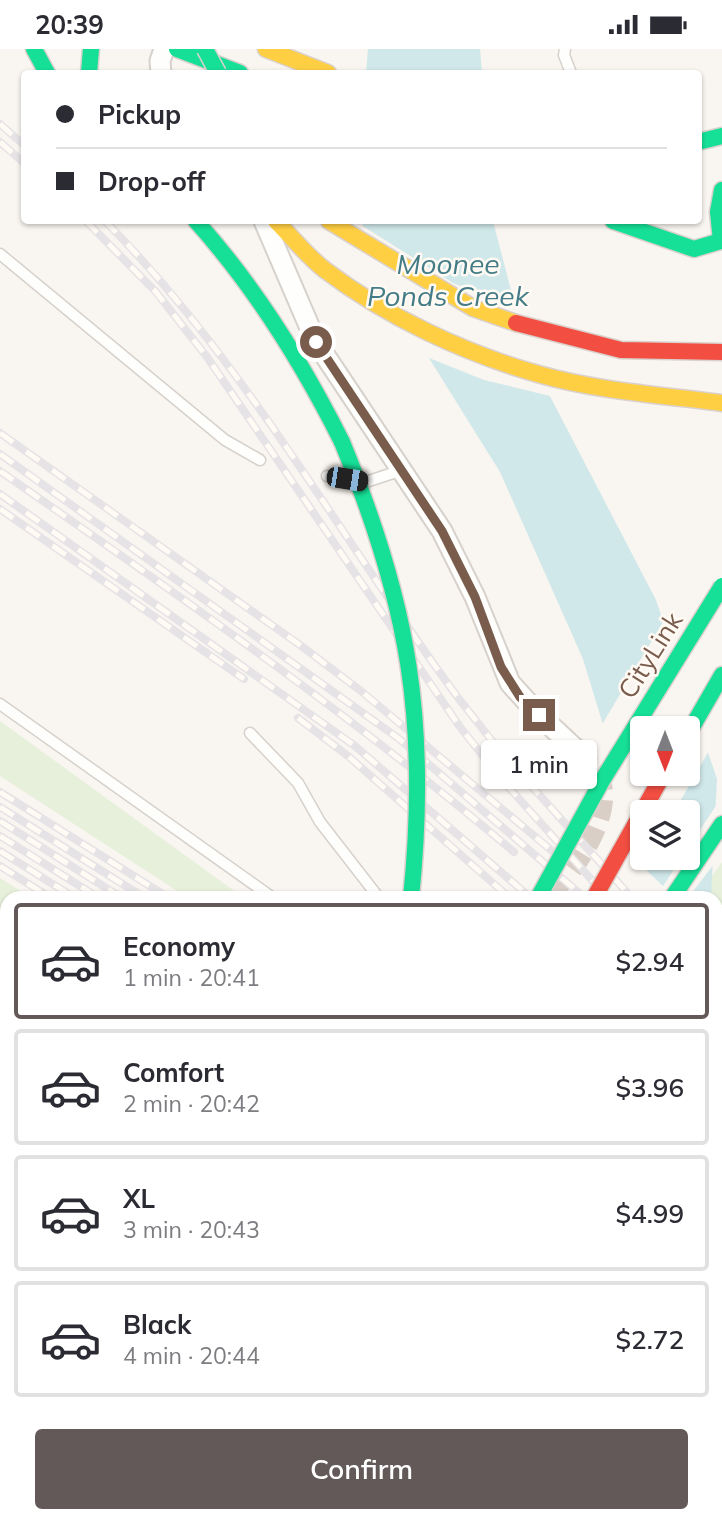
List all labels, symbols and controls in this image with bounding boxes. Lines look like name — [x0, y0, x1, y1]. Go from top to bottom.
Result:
text: 20:39 — [35, 8, 104, 41]
text: Pickup — [98, 98, 181, 131]
text: Drop-off — [98, 165, 205, 198]
water label: Moonee Ponds Creek — [367, 246, 531, 313]
route start — [300, 326, 332, 358]
car — [325, 465, 370, 493]
street label: CityLink — [611, 605, 690, 704]
route end — [523, 699, 555, 731]
north arrow — [630, 716, 700, 786]
map controls — [630, 716, 700, 870]
callout: 1 min — [481, 739, 597, 789]
text: 1 min — [509, 750, 569, 779]
button: layers — [630, 800, 700, 870]
icon: car — [39, 930, 102, 993]
text: Economy — [123, 930, 235, 963]
text: $2.94 — [615, 945, 684, 978]
text: 1 min · 20:41 — [123, 963, 260, 992]
icon: car — [39, 1056, 102, 1119]
text: Comfort — [123, 1056, 224, 1089]
text: $3.96 — [615, 1071, 684, 1104]
text: 2 min · 20:42 — [123, 1089, 260, 1118]
icon: car — [39, 1182, 102, 1245]
text: XL — [123, 1182, 155, 1215]
text: $4.99 — [615, 1197, 684, 1230]
text: 3 min · 20:43 — [123, 1215, 260, 1244]
icon: car — [39, 1308, 102, 1371]
text: Black — [123, 1308, 191, 1341]
text: $2.72 — [615, 1323, 684, 1356]
text: 4 min · 20:44 — [123, 1341, 260, 1370]
button: Confirm — [35, 1429, 688, 1509]

